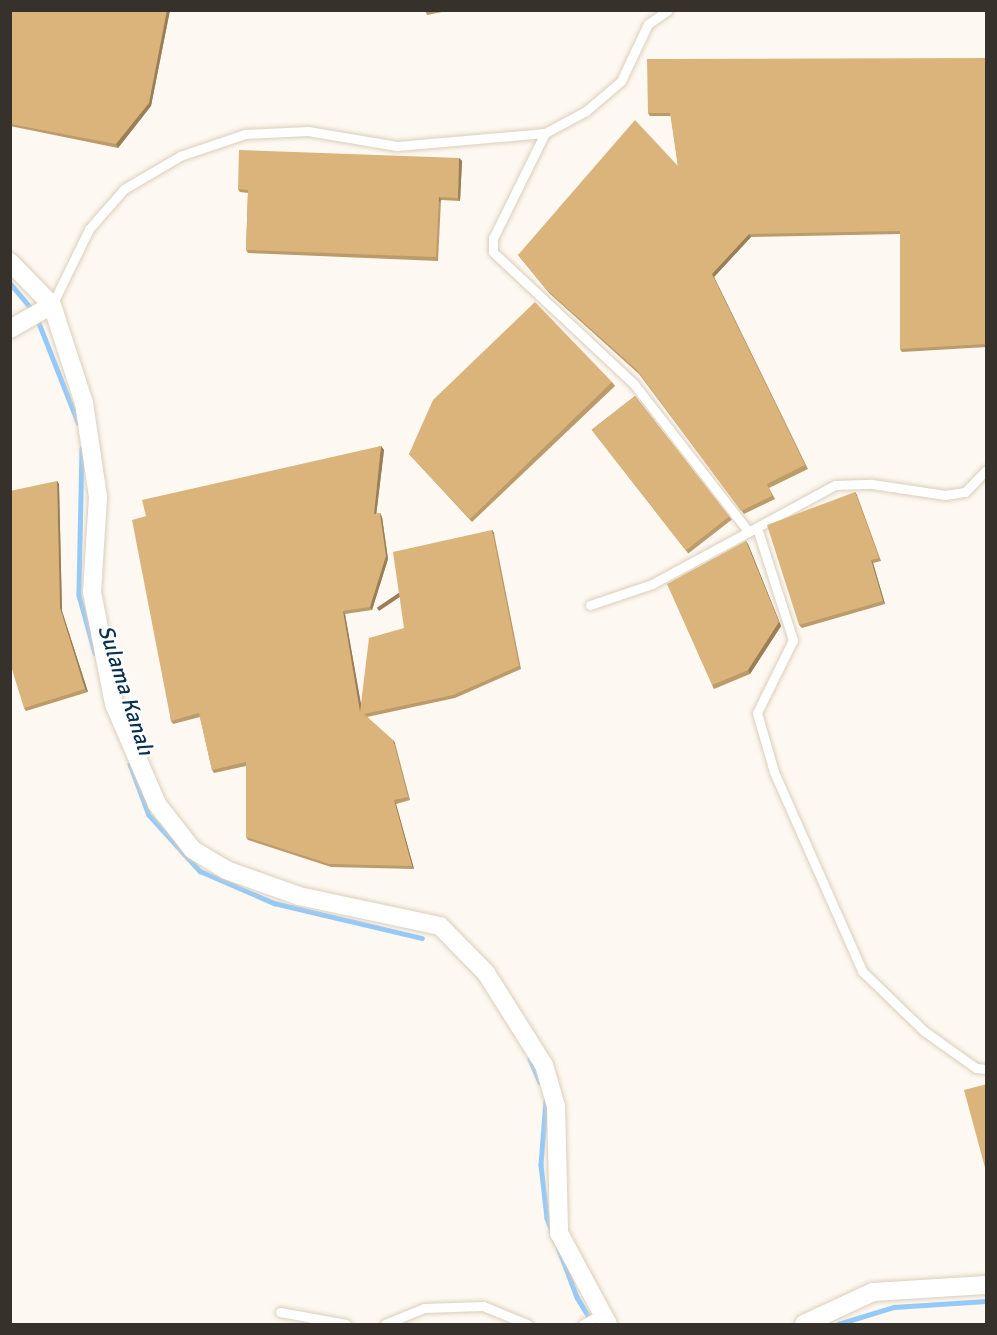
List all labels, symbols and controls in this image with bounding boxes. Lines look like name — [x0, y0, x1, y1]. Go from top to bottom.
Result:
water label: Sulama Kanalı — [93, 622, 159, 758]

